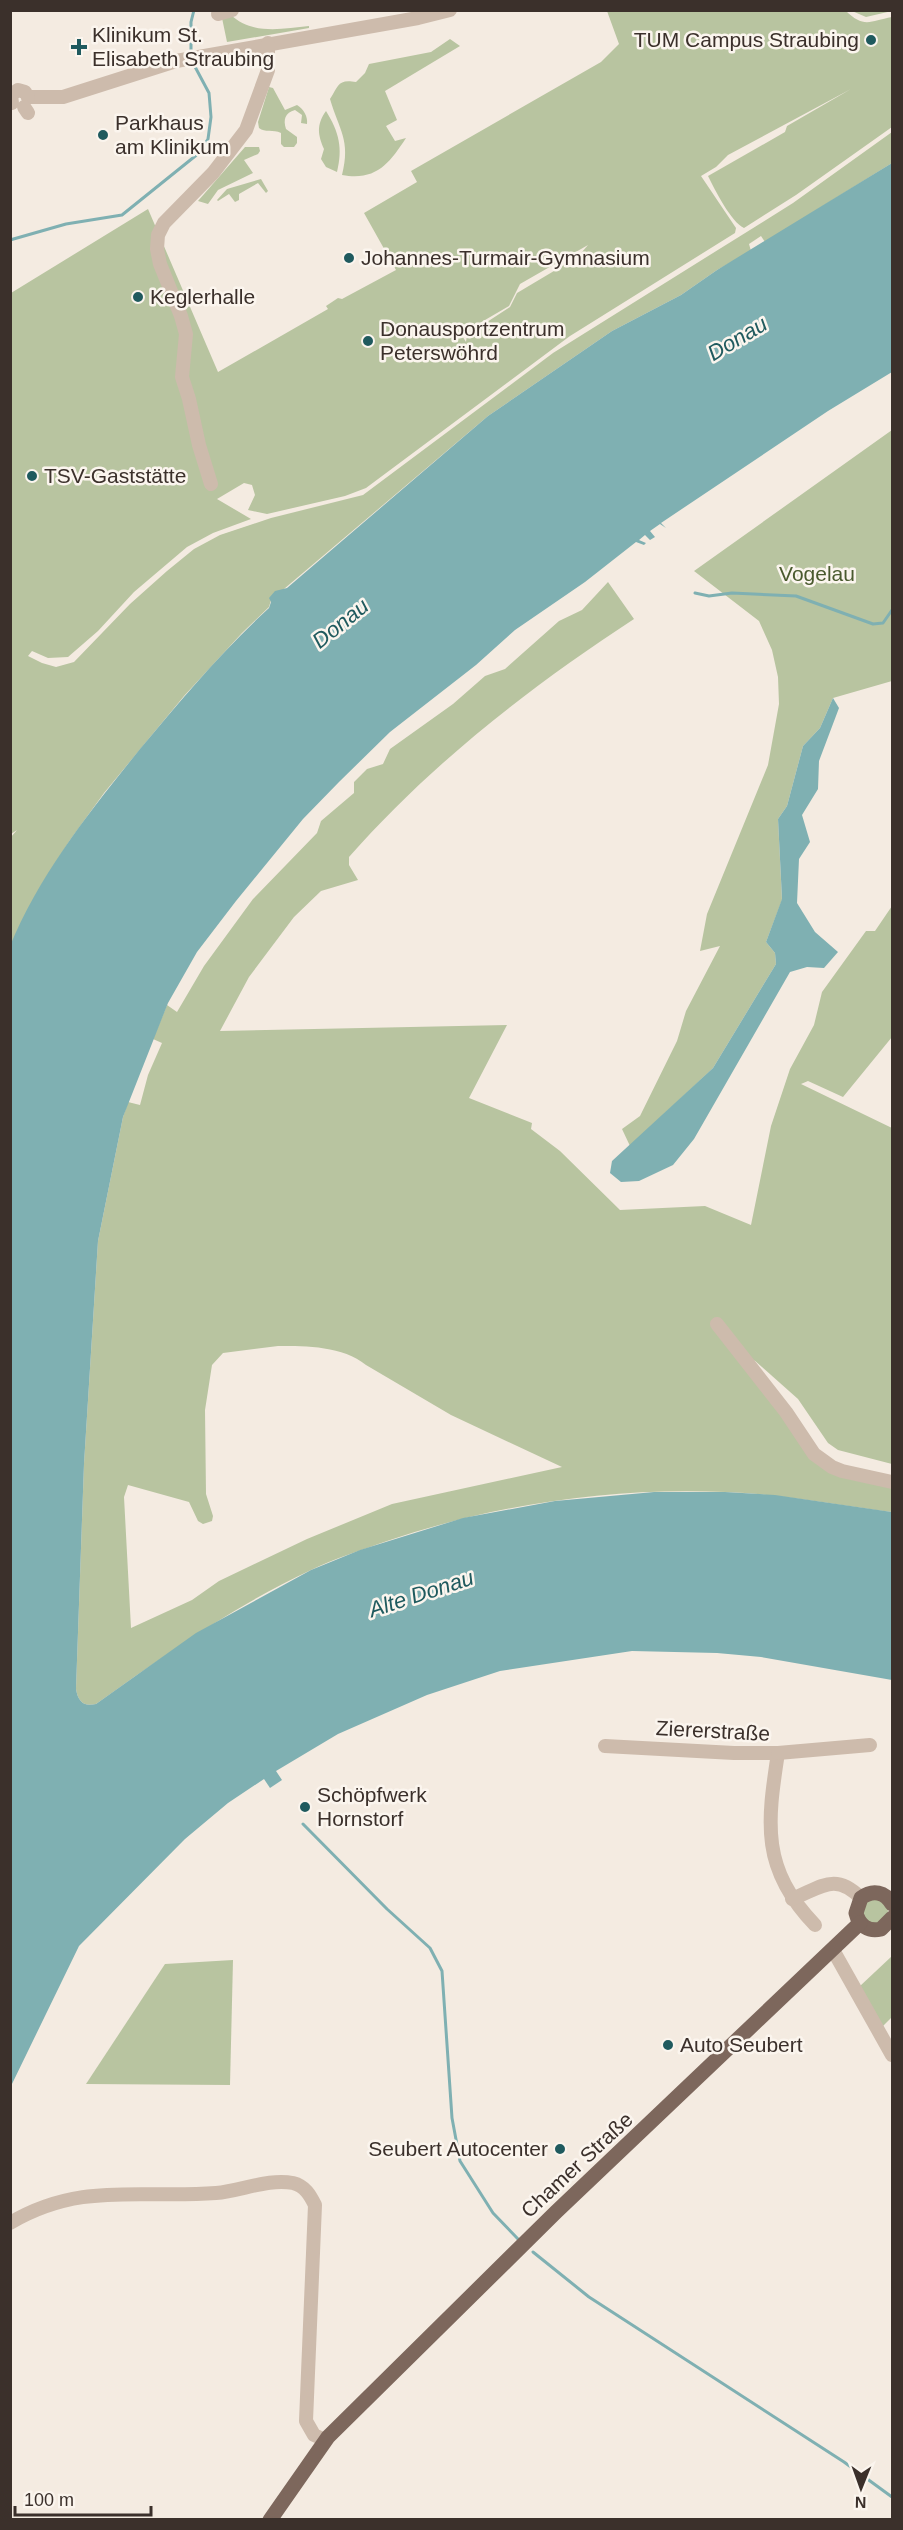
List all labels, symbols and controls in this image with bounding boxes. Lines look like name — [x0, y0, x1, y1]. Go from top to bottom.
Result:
place label: Klinikum St. Elisabeth Straubing — [92, 23, 274, 70]
place label: TUM Campus Straubing — [634, 28, 859, 51]
marker: TUM Campus Straubing — [864, 33, 878, 47]
marker: Klinikum St. Elisabeth Straubing — [70, 38, 88, 56]
place label: Parkhaus am Klinikum — [115, 111, 229, 158]
marker: Parkhaus am Klinikum — [96, 128, 110, 142]
place label: Johannes-Turmair-Gymnasium — [361, 246, 650, 269]
marker: Johannes-Turmair-Gymnasium — [342, 251, 356, 265]
place label: Keglerhalle — [150, 285, 255, 308]
marker: Keglerhalle — [131, 290, 145, 304]
water label: Donau — [703, 311, 771, 366]
place label: Donausportzentrum Peterswöhrd — [380, 317, 564, 364]
marker: Donausportzentrum Peterswöhrd — [361, 334, 375, 348]
place label: TSV-Gaststätte — [44, 464, 186, 487]
marker: TSV-Gaststätte — [25, 469, 39, 483]
park label: Vogelau — [779, 562, 855, 585]
water label: Donau — [307, 593, 373, 654]
water label: Alte Donau — [364, 1565, 477, 1623]
street label: Ziererstraße — [655, 1716, 771, 1745]
place label: Schöpfwerk Hornstorf — [317, 1783, 427, 1830]
marker: Schöpfwerk Hornstorf — [298, 1800, 312, 1814]
place label: Auto Seubert — [680, 2033, 803, 2056]
marker: Auto Seubert — [661, 2038, 675, 2052]
street label: Chamer Straße — [516, 2107, 637, 2222]
place label: Seubert Autocenter — [368, 2137, 548, 2160]
marker: Seubert Autocenter — [553, 2142, 567, 2156]
north arrow — [831, 2458, 891, 2518]
scale bar — [15, 2479, 152, 2517]
text: 100 m — [24, 2490, 74, 2510]
text: N — [855, 2494, 867, 2511]

